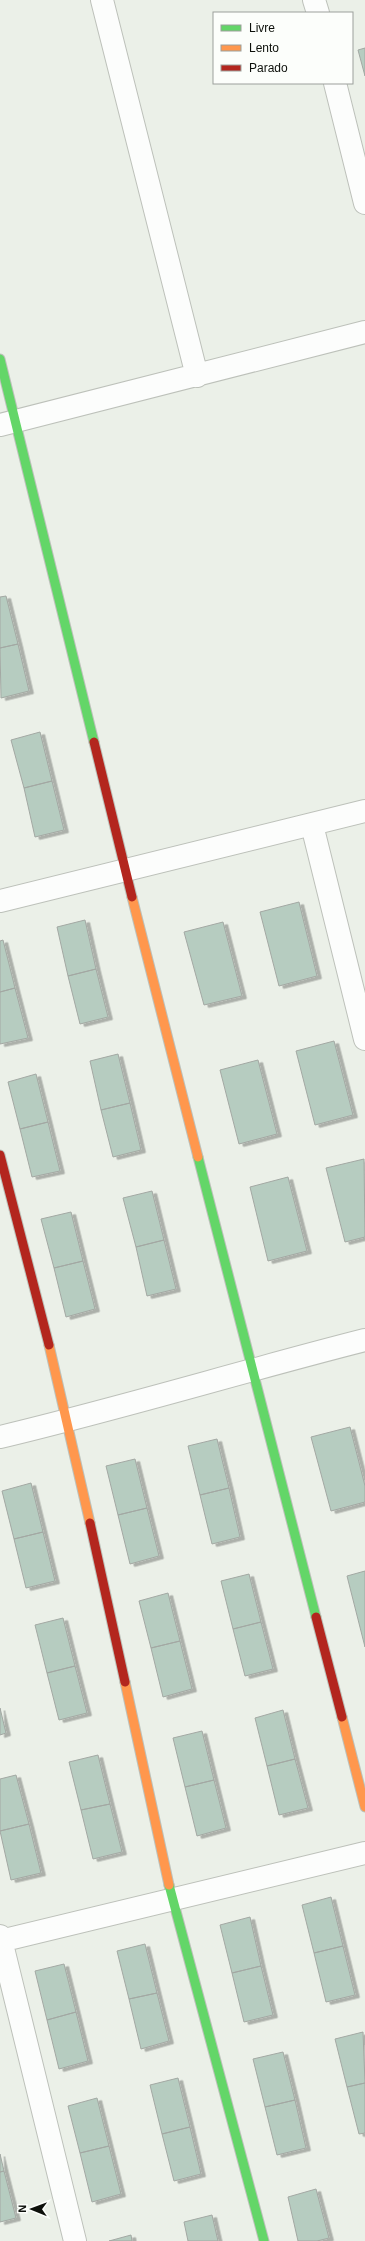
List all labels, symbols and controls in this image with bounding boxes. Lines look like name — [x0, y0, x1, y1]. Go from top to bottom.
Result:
legend — [213, 12, 353, 84]
text: Livre — [249, 21, 275, 35]
text: Lento — [249, 41, 279, 55]
text: Parado — [249, 61, 288, 75]
north arrow — [12, 2189, 52, 2229]
text: N — [16, 2205, 28, 2213]

